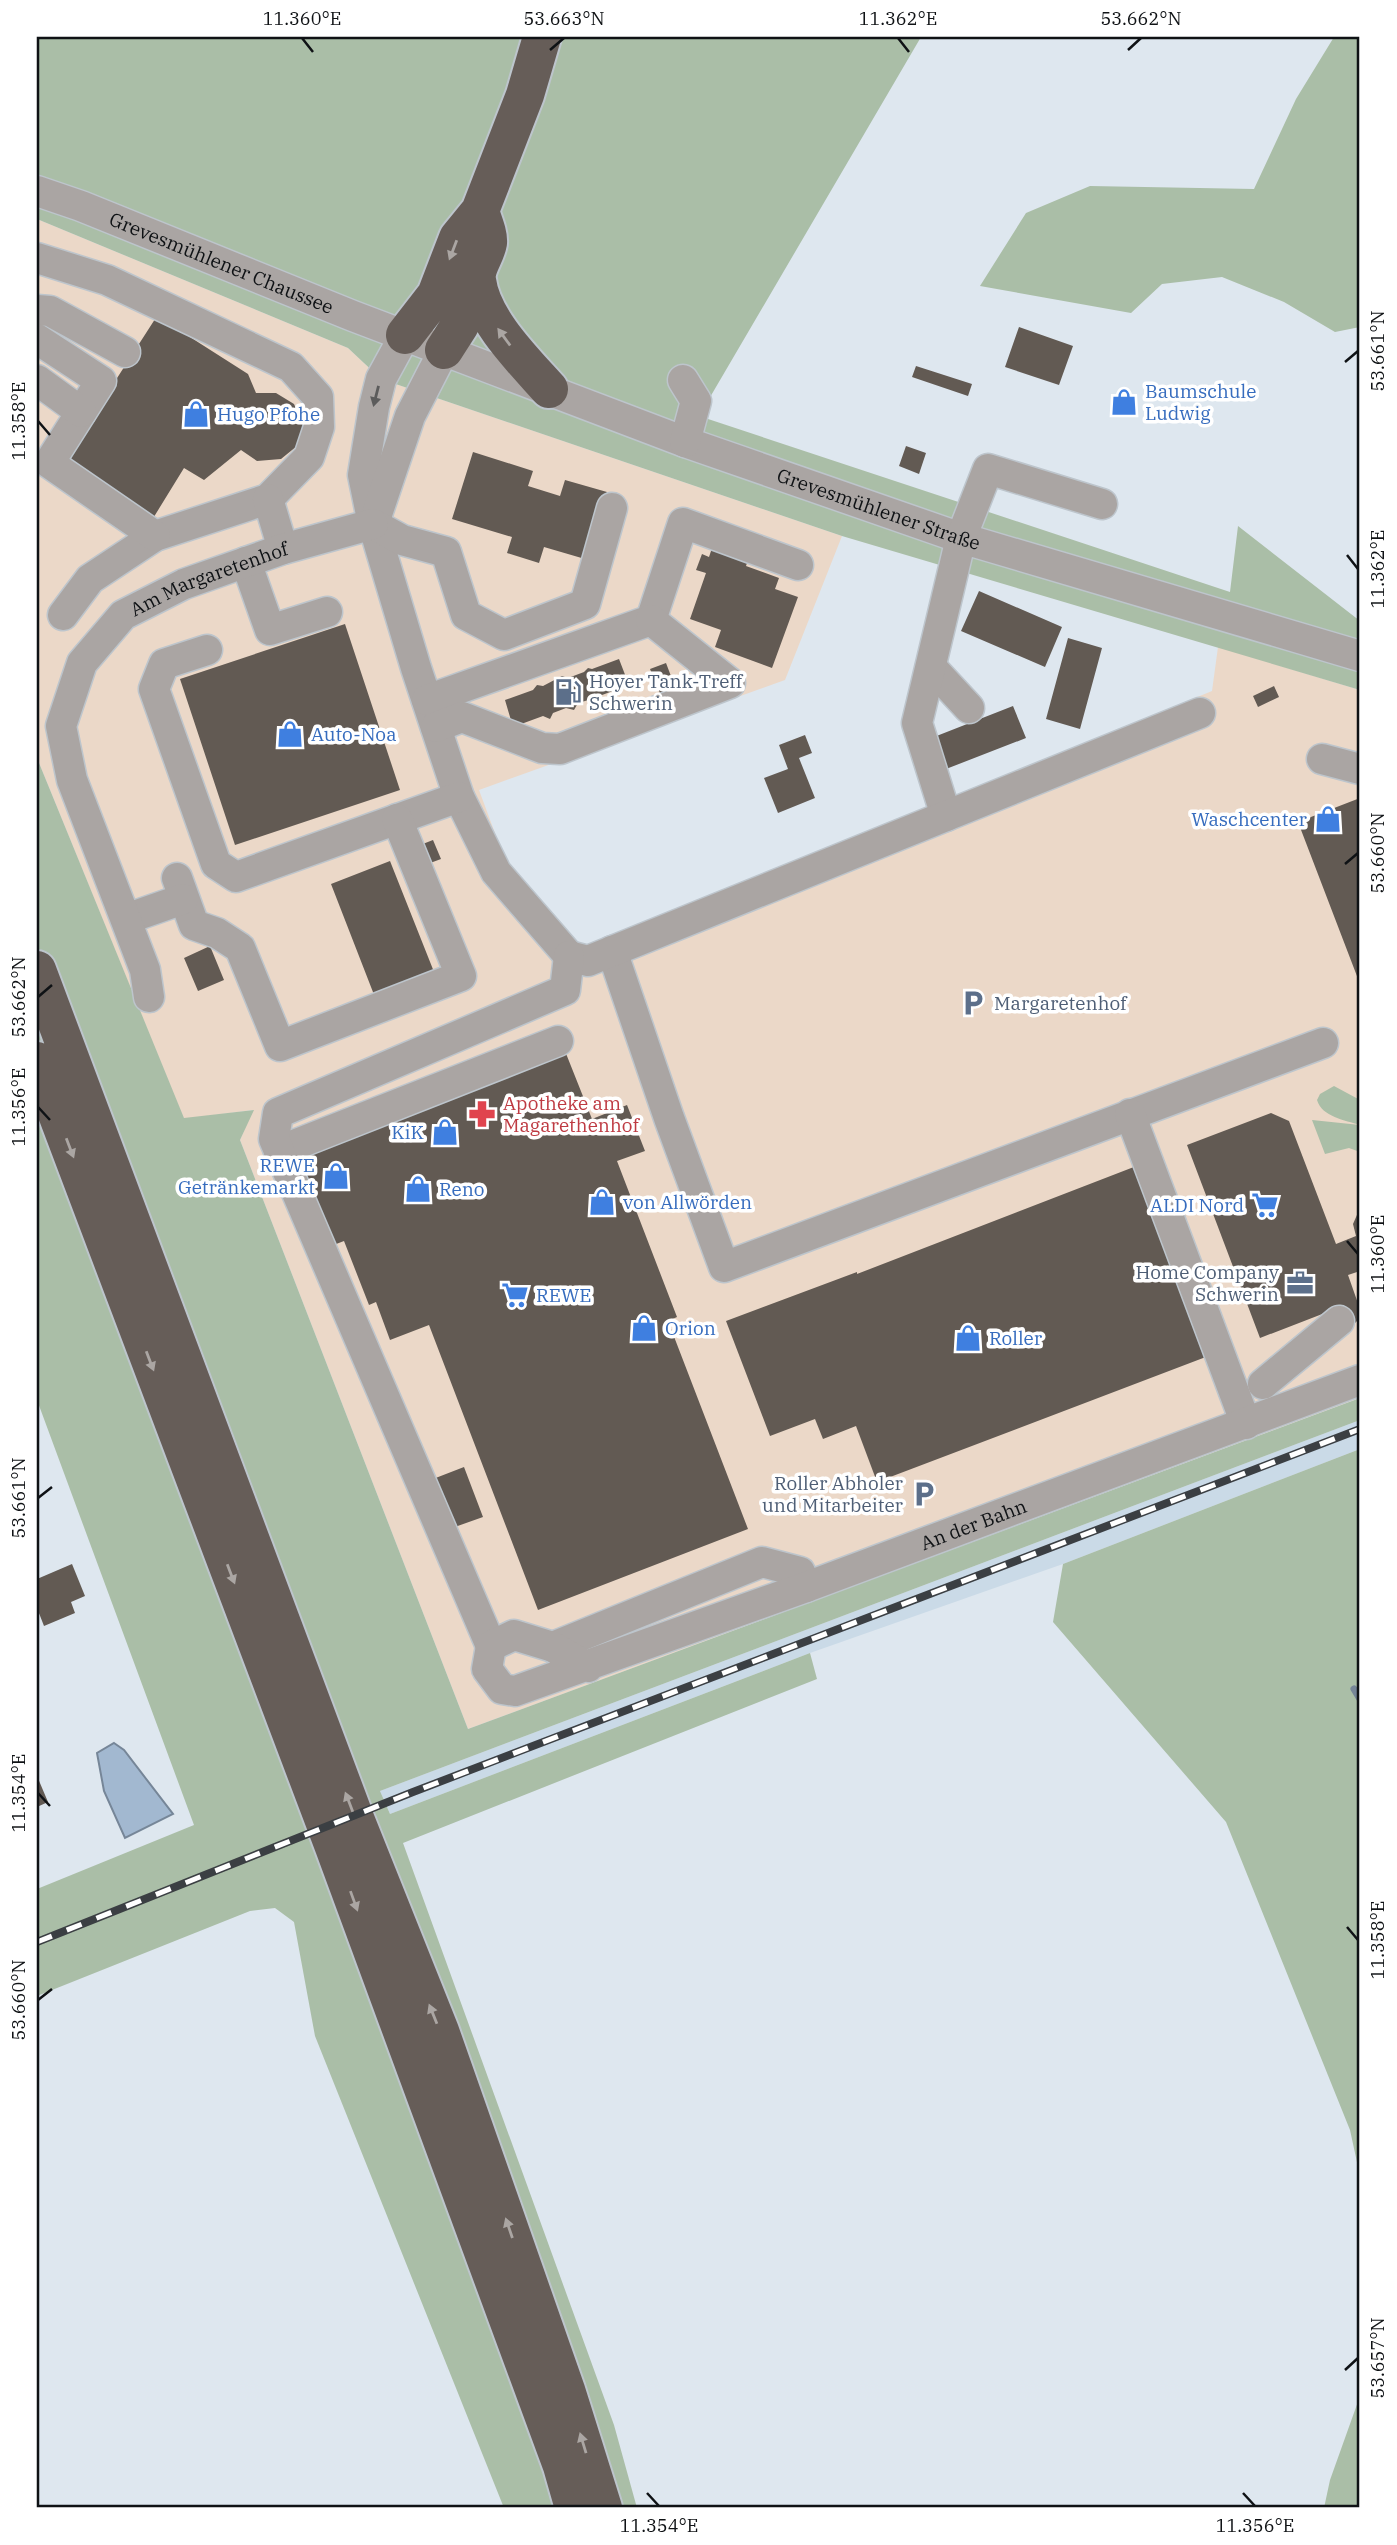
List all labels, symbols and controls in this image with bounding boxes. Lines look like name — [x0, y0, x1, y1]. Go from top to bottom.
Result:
text: 11.360°E — [263, 7, 341, 30]
text: 53.663°N — [523, 7, 605, 30]
text: 11.362°E — [859, 7, 937, 30]
text: 53.662°N — [1100, 7, 1182, 30]
street label: Grevesmühlener Chaussee — [106, 207, 337, 319]
one-way arrow — [448, 240, 459, 261]
text: 53.661°N — [1366, 310, 1389, 392]
one-way arrow — [498, 328, 512, 346]
place label: Baumschule Ludwig — [1145, 379, 1256, 425]
text: 11.358°E — [7, 382, 30, 460]
one-way arrow — [370, 385, 381, 407]
shop icon: Baumschule Ludwig — [1109, 387, 1139, 417]
shop icon: Hugo Pfohe — [181, 399, 211, 429]
place label: Hugo Pfohe — [217, 402, 320, 426]
street label: Grevesmühlener Straße — [774, 463, 983, 555]
text: 11.362°E — [1366, 530, 1389, 608]
street label: Am Margaretenhof — [126, 536, 292, 621]
place label: Hoyer Tank-Treff Schwerin — [589, 669, 744, 715]
fuel station icon: Hoyer Tank-Treff Schwerin — [553, 677, 583, 707]
shop icon: Auto-Noa — [275, 719, 305, 749]
place label: Auto-Noa — [311, 722, 397, 746]
shop icon: Waschcenter — [1313, 804, 1343, 834]
place label: Waschcenter — [1191, 807, 1308, 831]
text: 53.660°N — [1366, 812, 1389, 894]
text: 53.662°N — [7, 956, 30, 1038]
parking icon: Margaretenhof — [958, 988, 988, 1018]
place label: Margaretenhof — [994, 991, 1128, 1015]
text: 11.356°E — [7, 1068, 30, 1146]
place label: Apotheke am Magarethenhof — [503, 1091, 640, 1137]
pharmacy icon: Apotheke am Magarethenhof — [467, 1099, 497, 1129]
shop icon: KiK — [430, 1117, 460, 1147]
place label: KiK — [391, 1120, 425, 1144]
one-way arrow — [64, 1138, 75, 1159]
place label: REWE Getränkemarkt — [178, 1153, 315, 1199]
shop icon: REWE Getränkemarkt — [321, 1161, 351, 1191]
shop icon: Reno — [403, 1174, 433, 1204]
place label: Reno — [439, 1177, 485, 1201]
shop icon: von Allwörden — [587, 1187, 617, 1217]
place label: von Allwörden — [623, 1190, 752, 1214]
supermarket icon: ALDI Nord — [1250, 1190, 1280, 1220]
place label: ALDI Nord — [1150, 1193, 1244, 1217]
text: 11.360°E — [1366, 1215, 1389, 1293]
place label: Home Company Schwerin — [1135, 1260, 1280, 1306]
office icon: Home Company Schwerin — [1285, 1268, 1315, 1298]
supermarket icon: REWE — [500, 1280, 530, 1310]
place label: REWE — [536, 1283, 592, 1307]
shop icon: Orion — [629, 1313, 659, 1343]
place label: Orion — [665, 1316, 716, 1340]
shop icon: Roller — [953, 1323, 983, 1353]
place label: Roller — [989, 1326, 1043, 1350]
one-way arrow — [145, 1350, 156, 1371]
text: 53.661°N — [7, 1457, 30, 1539]
place label: Roller Abholer und Mitarbeiter — [762, 1471, 904, 1517]
parking icon: Roller Abholer und Mitarbeiter — [909, 1479, 939, 1509]
street label: An der Bahn — [917, 1494, 1030, 1555]
one-way arrow — [225, 1563, 236, 1584]
text: 11.354°E — [7, 1754, 30, 1832]
one-way arrow — [343, 1792, 354, 1813]
one-way arrow — [349, 1891, 360, 1912]
text: 11.358°E — [1366, 1901, 1389, 1979]
text: 53.660°N — [7, 1959, 30, 2041]
one-way arrow — [427, 2003, 438, 2024]
one-way arrow — [503, 2217, 514, 2238]
text: 53.657°N — [1366, 2317, 1389, 2399]
one-way arrow — [577, 2432, 588, 2453]
text: 11.354°E — [620, 2514, 698, 2537]
text: 11.356°E — [1216, 2514, 1294, 2537]

